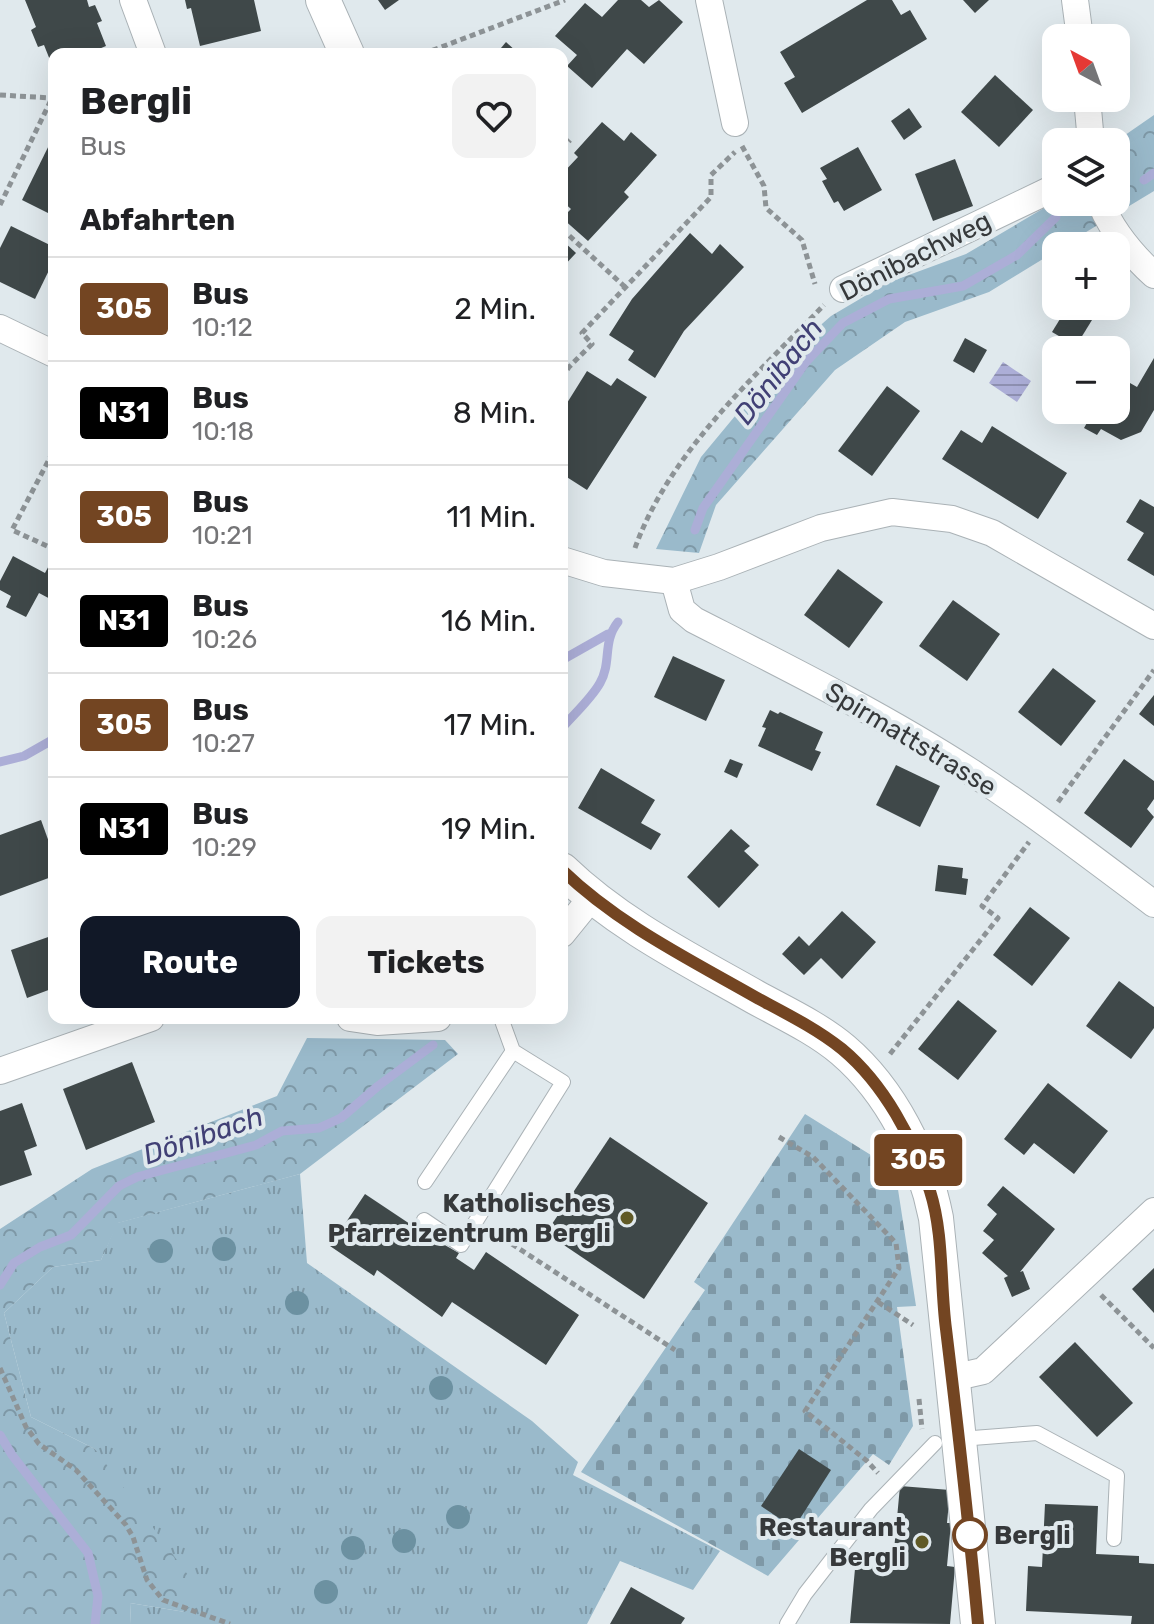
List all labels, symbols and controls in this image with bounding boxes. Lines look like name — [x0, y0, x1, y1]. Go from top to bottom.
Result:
north arrow — [1042, 24, 1130, 112]
map controls — [1042, 24, 1130, 424]
button: heart — [452, 74, 536, 158]
text: Bergli — [80, 78, 192, 124]
button: layers — [1042, 128, 1130, 216]
text: Bus — [80, 131, 126, 162]
text: Abfahrten — [80, 202, 235, 238]
street label: Dönibachweg — [835, 205, 996, 308]
button: + — [1042, 232, 1130, 320]
text: Bus — [192, 276, 249, 312]
text: 2 Min. — [454, 291, 536, 327]
text: 305 — [96, 292, 152, 325]
text: 10:12 — [192, 312, 253, 343]
water label: Dönibach — [727, 312, 830, 431]
button: − — [1042, 336, 1130, 424]
text: Bus — [192, 380, 249, 416]
text: 8 Min. — [453, 395, 536, 431]
text: N31 — [98, 396, 150, 429]
text: 10:18 — [192, 416, 254, 447]
text: Bus — [192, 484, 249, 520]
text: 11 Min. — [446, 499, 536, 535]
text: 305 — [96, 500, 152, 533]
text: 10:21 — [192, 520, 253, 551]
text: Bus — [192, 588, 249, 624]
text: 16 Min. — [441, 603, 536, 639]
text: N31 — [98, 604, 150, 637]
text: 10:26 — [192, 624, 257, 655]
street label: Spirmattstrasse — [820, 676, 1002, 803]
text: Bus — [192, 692, 249, 728]
text: 17 Min. — [444, 707, 536, 743]
text: 305 — [96, 708, 152, 741]
text: 10:27 — [192, 728, 255, 759]
text: Bus — [192, 796, 249, 832]
text: 19 Min. — [441, 811, 536, 847]
text: N31 — [98, 812, 150, 845]
text: 10:29 — [192, 832, 257, 863]
button: Route — [80, 916, 300, 1008]
button: Tickets — [316, 916, 536, 1008]
water label: Dönibach — [139, 1100, 268, 1171]
line badge: 305 — [872, 1134, 964, 1186]
text: 305 — [890, 1143, 946, 1176]
place label: Katholisches Pfarreizentrum Bergli — [327, 1188, 611, 1249]
marker: Katholisches Pfarreizentrum Bergli — [618, 1209, 636, 1227]
place label: Restaurant Bergli — [759, 1512, 906, 1573]
marker: Bergli — [953, 1518, 987, 1552]
place label: Bergli — [994, 1520, 1071, 1551]
marker: Restaurant Bergli — [913, 1533, 931, 1551]

